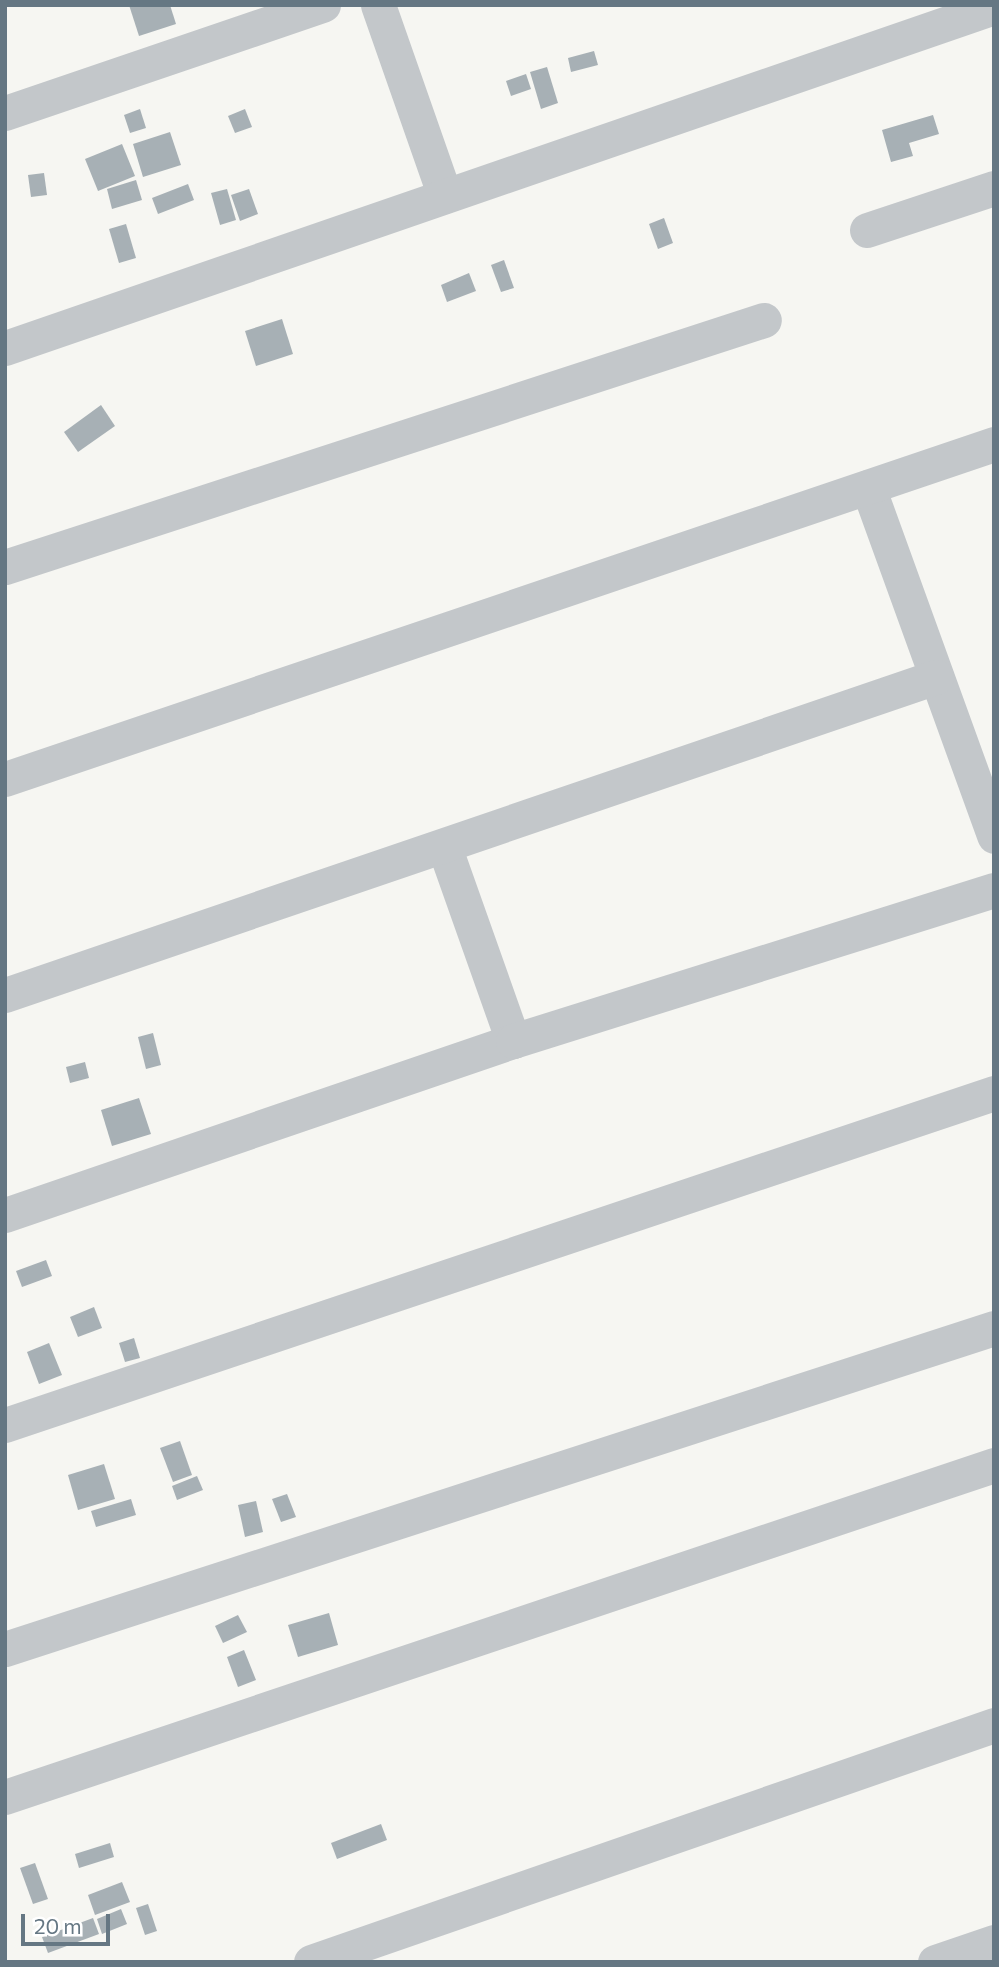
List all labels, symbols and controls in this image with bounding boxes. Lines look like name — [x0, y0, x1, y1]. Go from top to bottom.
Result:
scale bar — [24, 1900, 114, 1944]
text: 20 m — [34, 1913, 82, 1938]

